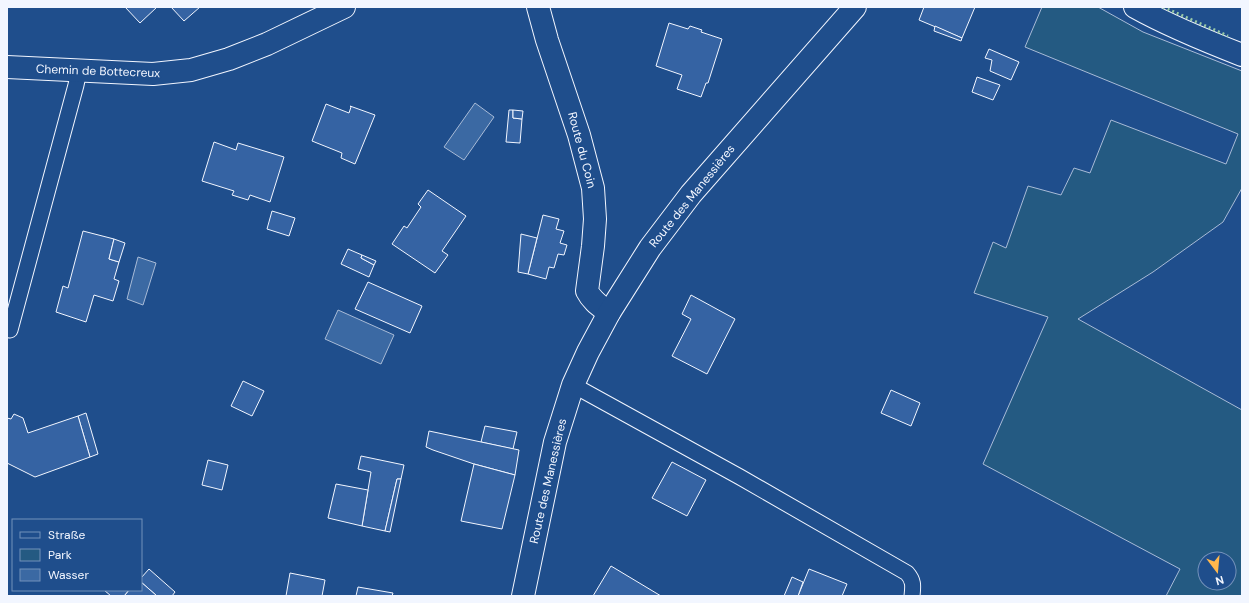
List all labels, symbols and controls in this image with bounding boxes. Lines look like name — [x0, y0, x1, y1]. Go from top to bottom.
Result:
street label: Chemin de Bottecreux — [36, 61, 160, 81]
street label: Route du Coin — [564, 110, 600, 190]
street label: Route des Manessières — [646, 141, 738, 251]
street label: Route des Manessières — [526, 417, 570, 545]
legend — [12, 519, 142, 591]
text: Straße — [48, 527, 85, 543]
text: Park — [48, 547, 72, 563]
north arrow — [1197, 551, 1237, 591]
text: Wasser — [48, 567, 89, 583]
text: N — [1214, 573, 1226, 588]

